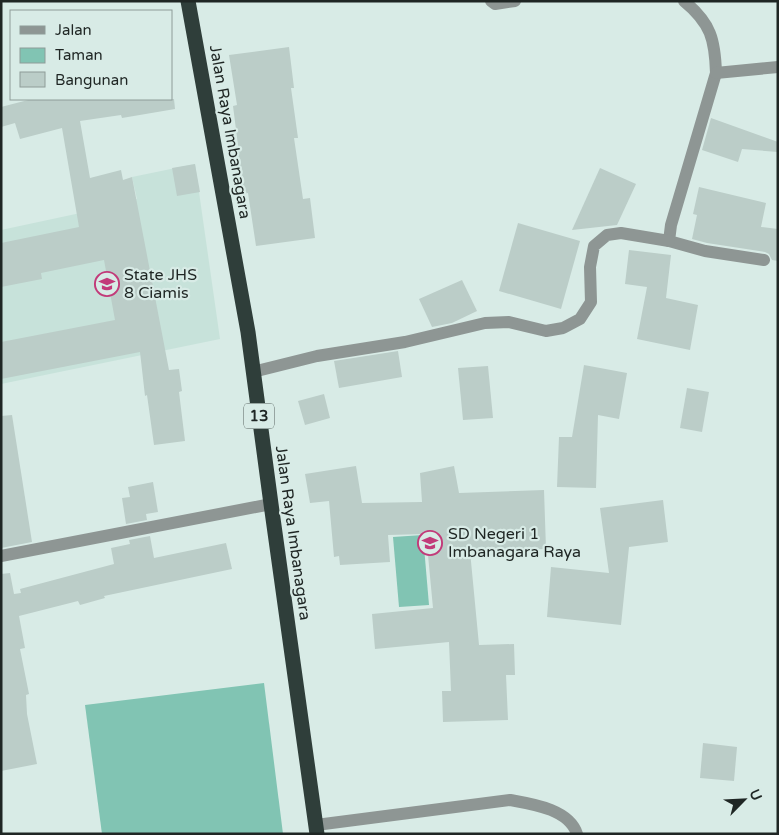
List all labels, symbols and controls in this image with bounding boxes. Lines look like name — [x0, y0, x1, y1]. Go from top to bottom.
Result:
legend — [10, 10, 172, 100]
text: Jalan — [55, 21, 92, 39]
street label: Jalan Raya Imbanagara — [205, 43, 255, 221]
text: Taman — [55, 46, 103, 64]
text: Bangunan — [55, 71, 128, 89]
place label: State JHS 8 Ciamis — [124, 265, 197, 303]
school or university icon: State JHS 8 Ciamis — [94, 271, 120, 297]
road number: 13 — [244, 404, 274, 428]
street label: Jalan Raya Imbanagara — [271, 444, 315, 622]
place label: SD Negeri 1 Imbanagara Raya — [448, 524, 581, 562]
school or university icon: SD Negeri 1 Imbanagara Raya — [417, 530, 443, 556]
north arrow — [719, 775, 769, 825]
text: U — [745, 787, 765, 803]

